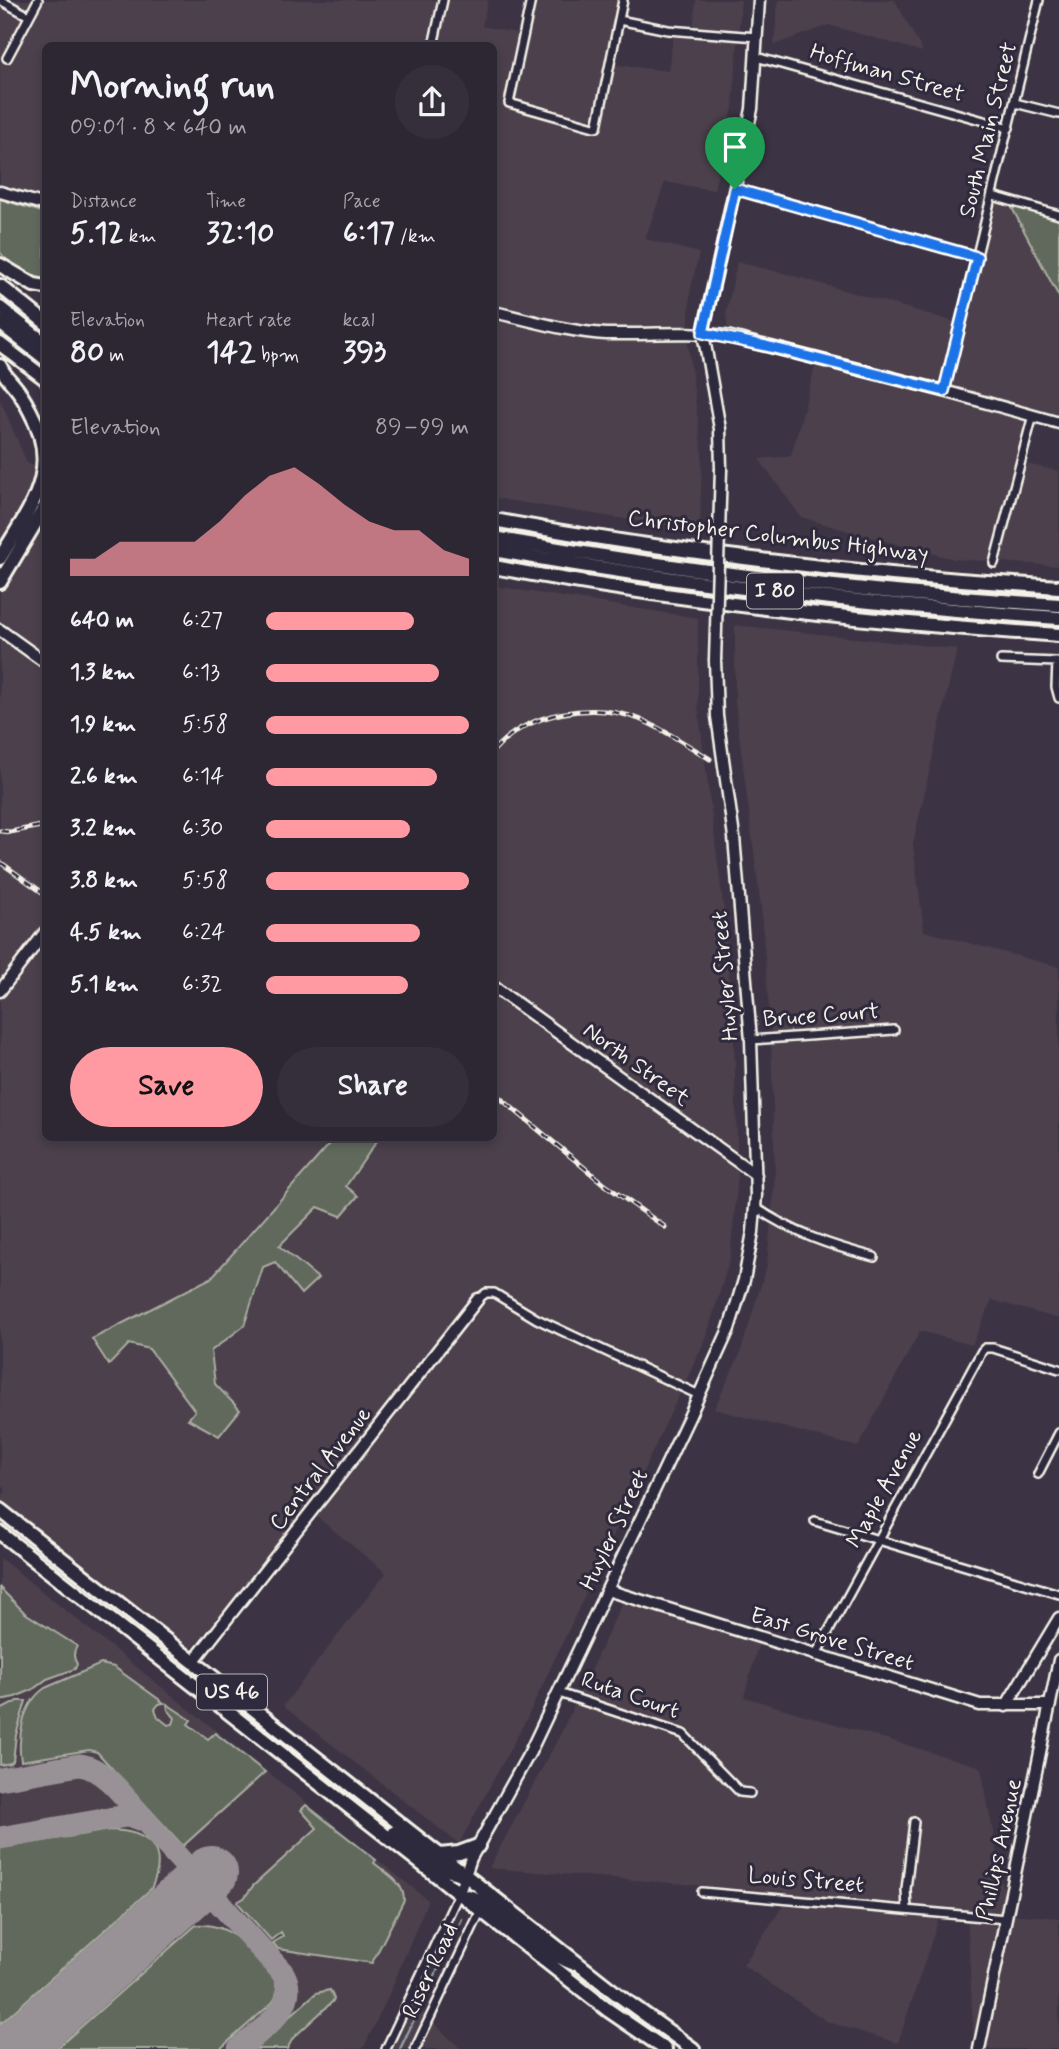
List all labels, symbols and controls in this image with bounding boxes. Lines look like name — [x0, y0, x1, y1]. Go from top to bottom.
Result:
street label: Hoffman Street — [806, 38, 968, 110]
street label: South Main Street — [953, 39, 1025, 221]
text: Morning run — [70, 62, 275, 111]
button: share — [395, 65, 469, 139]
text: 09:01 · 8 × 640 m — [70, 113, 247, 143]
pin — [705, 117, 765, 189]
icon: arrive — [716, 128, 754, 166]
text: Distance — [70, 189, 137, 214]
text: Time — [206, 189, 246, 214]
text: Pace — [343, 189, 380, 214]
text: 5.12 — [70, 214, 124, 253]
text: 32:10 — [206, 214, 274, 253]
text: 6:17 — [343, 214, 395, 253]
text: km — [124, 224, 156, 249]
text: /km — [395, 224, 436, 249]
text: Elevation — [70, 308, 145, 333]
text: Heart rate — [206, 308, 292, 333]
text: kcal — [343, 308, 375, 333]
text: 80 — [70, 333, 104, 372]
text: 142 — [206, 333, 256, 372]
text: 393 — [343, 333, 386, 372]
text: m — [104, 343, 124, 368]
text: bpm — [256, 343, 299, 368]
text: Elevation — [70, 413, 161, 443]
text: 89–99 m — [375, 413, 469, 443]
street label: Christopher Columbus Highway — [626, 504, 930, 570]
road number: I 80 — [747, 574, 803, 608]
text: 640 m — [70, 606, 134, 636]
text: 6:27 — [182, 606, 223, 636]
text: 1.3 km — [70, 658, 135, 688]
text: 6:13 — [182, 658, 220, 688]
text: 1.9 km — [70, 710, 136, 740]
text: 5:58 — [182, 710, 228, 740]
text: 2.6 km — [70, 762, 138, 792]
text: 6:14 — [182, 762, 224, 792]
text: 3.2 km — [70, 814, 136, 844]
text: 6:30 — [182, 814, 223, 844]
text: 3.8 km — [70, 866, 138, 896]
text: 5:58 — [182, 866, 228, 896]
street label: Huyler Street — [705, 910, 747, 1042]
text: 4.5 km — [70, 918, 142, 948]
text: 6:24 — [182, 918, 225, 948]
text: 5.1 km — [70, 970, 139, 1000]
text: 6:32 — [182, 970, 222, 1000]
street label: Bruce Court — [762, 997, 880, 1035]
street label: North Street — [576, 1016, 696, 1114]
button: Save — [70, 1047, 263, 1127]
button: Share — [277, 1047, 469, 1127]
street label: Central Avenue — [263, 1401, 379, 1537]
street label: Maple Avenue — [840, 1424, 930, 1554]
street label: Huyler Street — [574, 1464, 656, 1596]
street label: East Grove Street — [746, 1601, 918, 1679]
street label: Ruta Court — [577, 1665, 683, 1727]
road number: US 46 — [197, 1674, 267, 1710]
street label: Phillips Avenue — [970, 1776, 1030, 1924]
street label: Louis Street — [747, 1861, 865, 1901]
street label: Riser Road — [396, 1918, 466, 2024]

